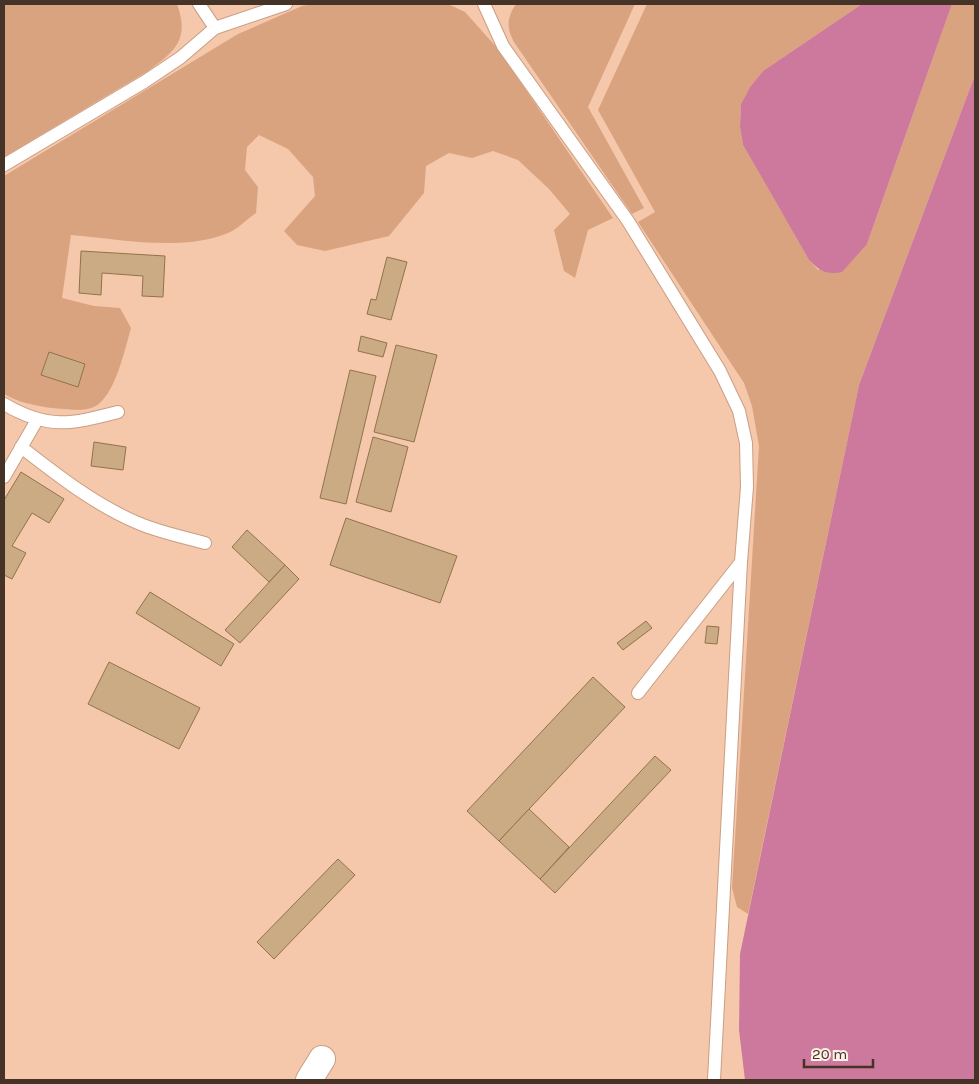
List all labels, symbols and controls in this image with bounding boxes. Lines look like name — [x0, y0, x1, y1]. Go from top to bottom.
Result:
scale bar — [804, 1036, 873, 1068]
text: 20 m — [812, 1045, 847, 1063]

